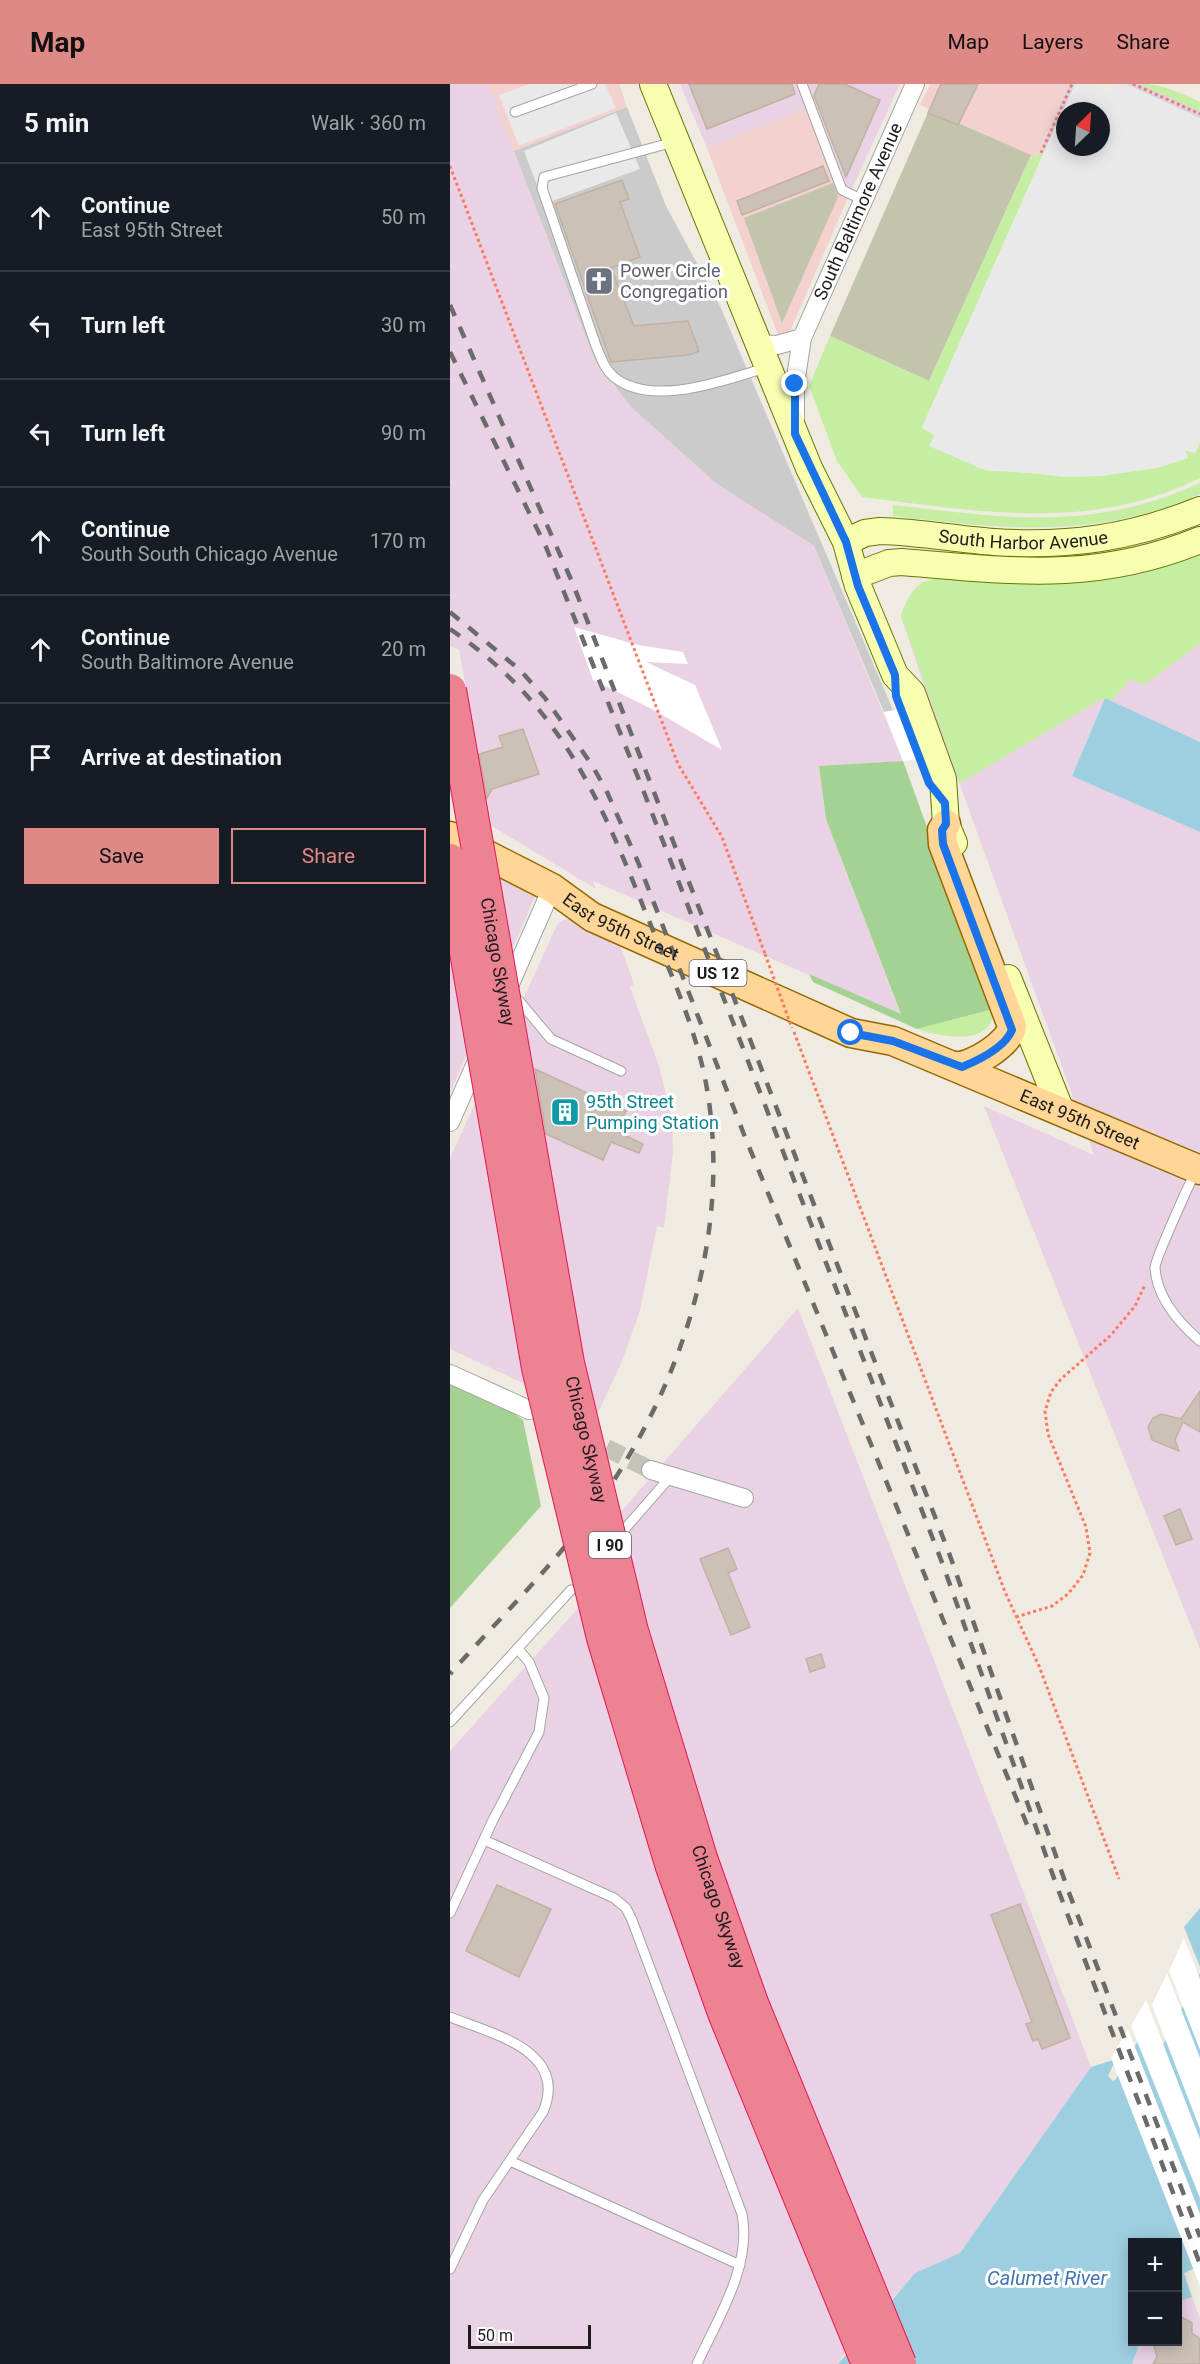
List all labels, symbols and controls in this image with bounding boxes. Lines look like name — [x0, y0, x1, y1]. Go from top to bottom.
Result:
text: Map — [30, 26, 85, 59]
text: Map — [947, 30, 989, 54]
text: Layers — [1022, 30, 1083, 54]
text: Share — [1116, 30, 1170, 54]
north arrow — [1056, 102, 1110, 156]
text: 5 min — [24, 108, 89, 138]
text: Walk · 360 m — [311, 111, 426, 135]
street label: South Baltimore Avenue — [809, 119, 906, 303]
text: Continue — [81, 193, 170, 218]
icon: ahead — [24, 201, 57, 234]
text: 50 m — [381, 205, 426, 229]
text: East 95th Street — [81, 218, 223, 242]
place label: Power Circle Congregation — [620, 260, 728, 302]
church icon: Power Circle Congregation — [583, 265, 615, 297]
icon: left — [24, 309, 57, 342]
text: Turn left — [81, 313, 165, 338]
text: 30 m — [381, 313, 426, 337]
route end — [781, 370, 807, 396]
icon: left — [24, 417, 57, 450]
text: Turn left — [81, 421, 165, 446]
text: 90 m — [381, 421, 426, 445]
text: Continue — [81, 517, 170, 542]
icon: ahead — [24, 525, 57, 558]
street label: South Harbor Avenue — [938, 525, 1109, 553]
text: 170 m — [370, 529, 426, 553]
text: South South Chicago Avenue — [81, 542, 338, 566]
text: Continue — [81, 625, 170, 650]
icon: ahead — [24, 633, 57, 666]
text: 20 m — [381, 637, 426, 661]
text: South Baltimore Avenue — [81, 650, 294, 674]
icon: arrive — [24, 741, 57, 774]
text: Arrive at destination — [81, 745, 282, 770]
button: Save — [24, 828, 219, 884]
button: Share — [231, 828, 426, 884]
street label: East 95th Street — [559, 888, 682, 965]
street label: Chicago Skyway — [477, 896, 520, 1028]
road number: US 12 — [690, 960, 746, 986]
route start — [837, 1019, 863, 1045]
street label: East 95th Street — [1017, 1085, 1143, 1153]
place label: 95th Street Pumping Station — [586, 1091, 719, 1133]
building icon: 95th Street Pumping Station — [549, 1096, 581, 1128]
street label: Chicago Skyway — [561, 1374, 612, 1506]
road number: I 90 — [589, 1532, 631, 1558]
street label: Chicago Skyway — [688, 1842, 750, 1972]
map controls — [1128, 2238, 1182, 2346]
button: + — [1128, 2238, 1182, 2292]
water label: Calumet River — [987, 2266, 1108, 2290]
button: − — [1128, 2292, 1182, 2346]
scale bar — [468, 2322, 591, 2350]
text: 50 m — [477, 2326, 513, 2345]

